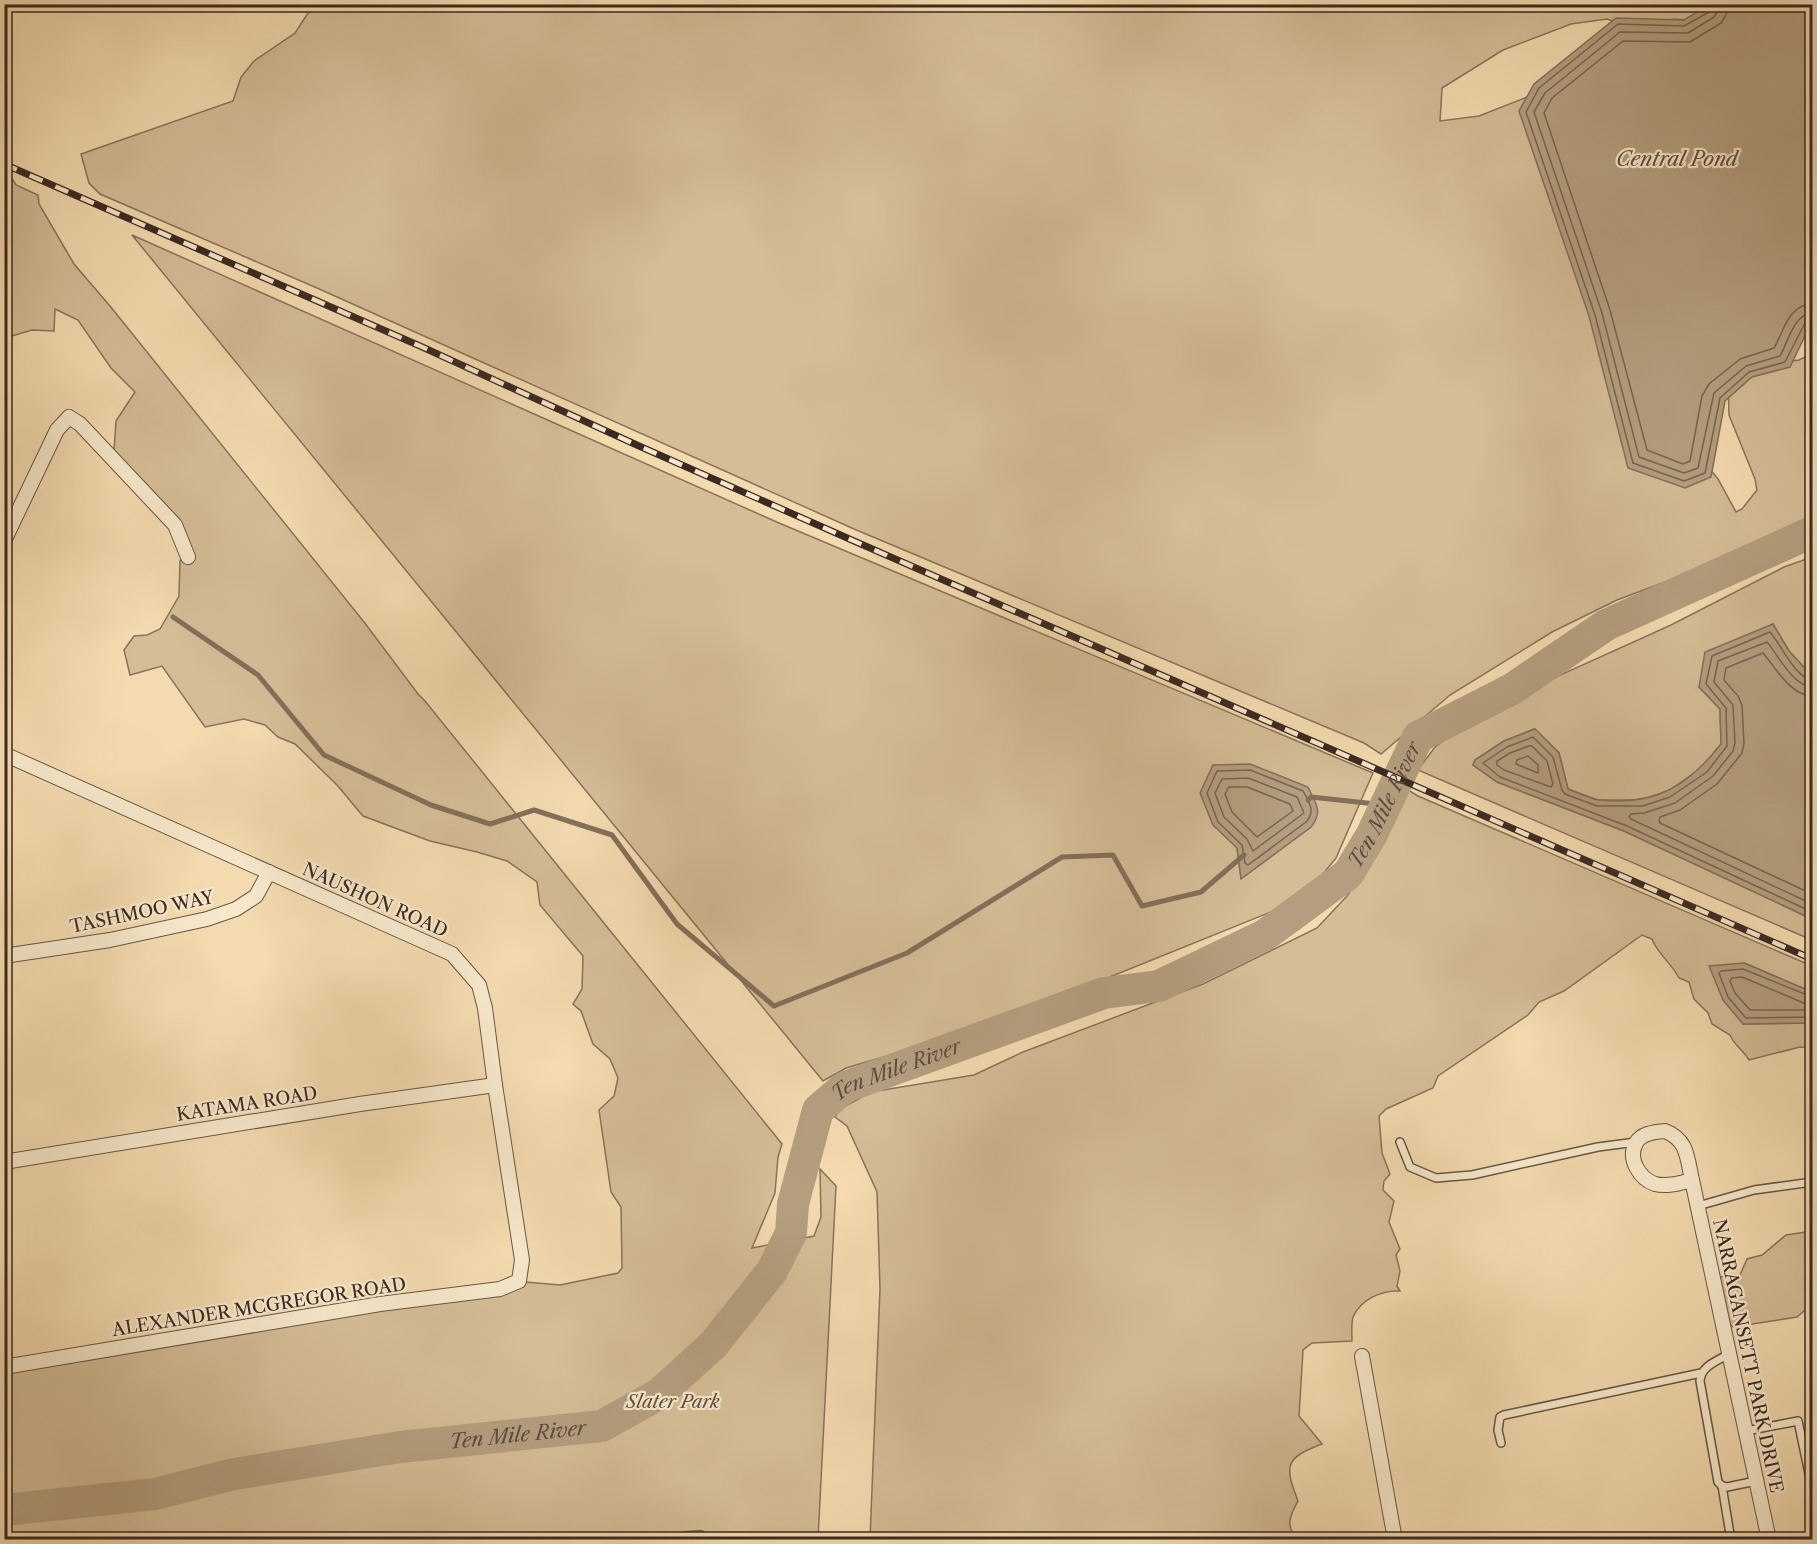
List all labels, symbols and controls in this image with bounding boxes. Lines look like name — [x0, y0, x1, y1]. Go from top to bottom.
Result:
water label: Central Pond — [1616, 147, 1740, 171]
water label: Ten Mile River — [1343, 736, 1427, 872]
street label: NAUSHON ROAD — [299, 858, 451, 942]
street label: TASHMOO WAY — [68, 886, 217, 938]
water label: Ten Mile River — [826, 1033, 966, 1106]
street label: KATAMA ROAD — [175, 1082, 319, 1126]
street label: NARRAGANSETT PARK DRIVE — [1708, 1217, 1788, 1495]
street label: ALEXANDER MCGREGOR ROAD — [109, 1273, 408, 1341]
park label: Slater Park — [625, 1391, 720, 1413]
water label: Ten Mile River — [448, 1416, 589, 1454]

